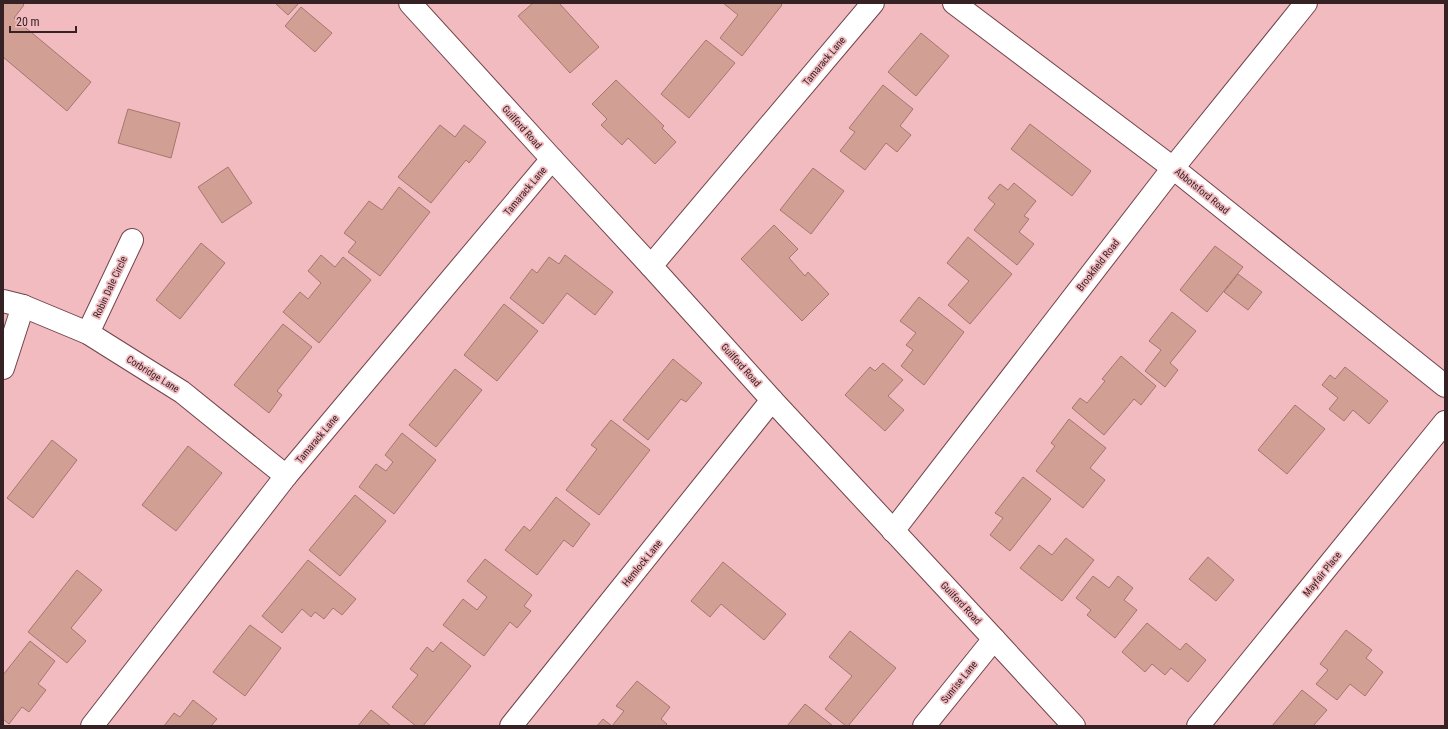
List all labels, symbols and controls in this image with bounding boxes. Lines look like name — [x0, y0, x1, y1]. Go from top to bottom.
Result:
scale bar — [10, 8, 76, 34]
text: 20 m — [16, 15, 40, 29]
street label: Tamarack Lane — [801, 34, 848, 87]
street label: Guilford Road — [500, 103, 544, 151]
street label: Tamarack Lane — [502, 164, 549, 217]
street label: Abbotsford Road — [1173, 166, 1231, 216]
street label: Brookfield Road — [1075, 237, 1121, 293]
street label: Robin Dale Circle — [91, 254, 129, 320]
street label: Guilford Road — [719, 341, 763, 389]
street label: Corbridge Lane — [125, 353, 182, 395]
street label: Tamarack Lane — [294, 412, 341, 465]
street label: Hemlock Lane — [620, 537, 664, 588]
street label: Mayfair Place — [1301, 549, 1343, 598]
street label: Guilford Road — [939, 580, 983, 626]
street label: Sunrise Lane — [939, 659, 979, 705]

